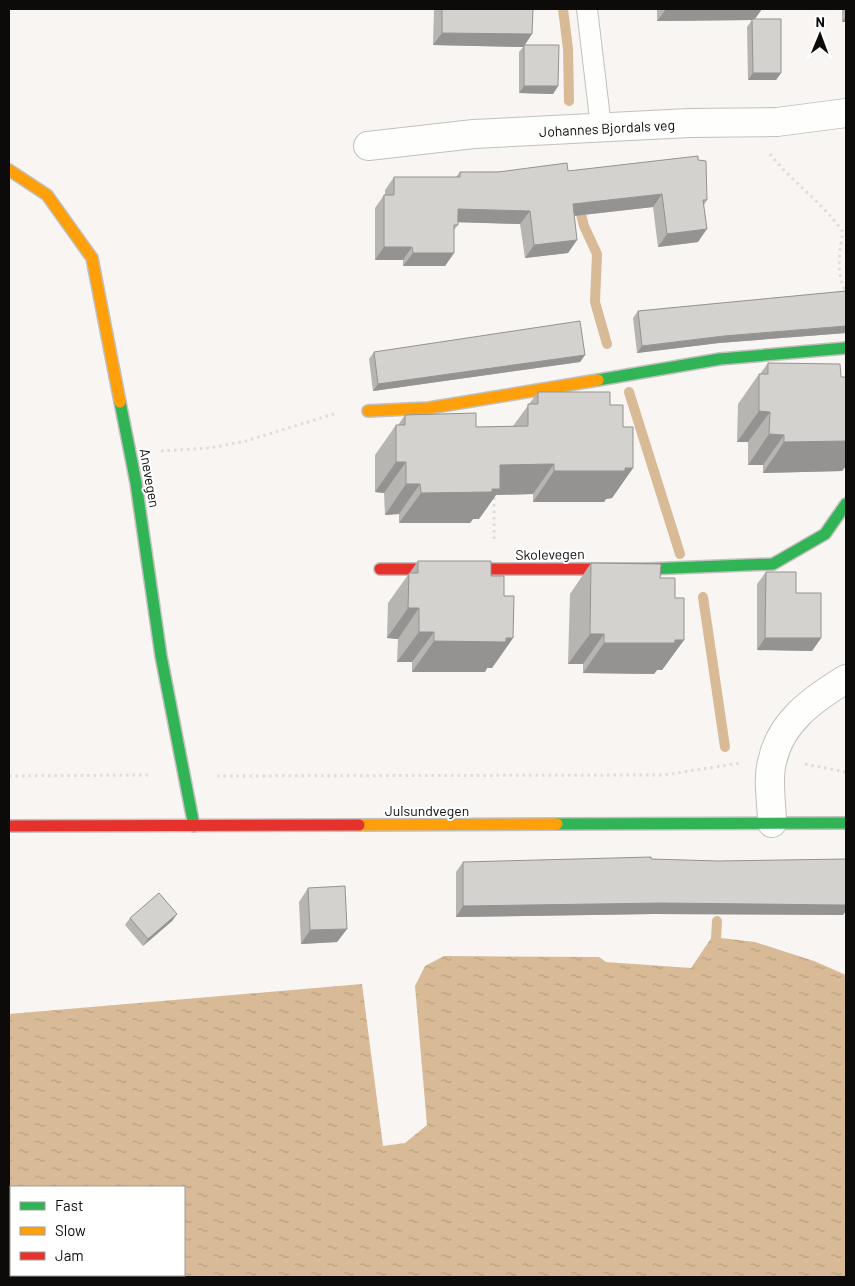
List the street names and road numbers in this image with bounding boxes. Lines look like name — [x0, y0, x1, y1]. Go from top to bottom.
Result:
street label: Johannes Bjordals veg — [539, 116, 675, 140]
street label: Anevegen — [136, 447, 164, 509]
street label: Skolevegen — [515, 545, 585, 563]
street label: Julsundvegen — [385, 802, 469, 819]

